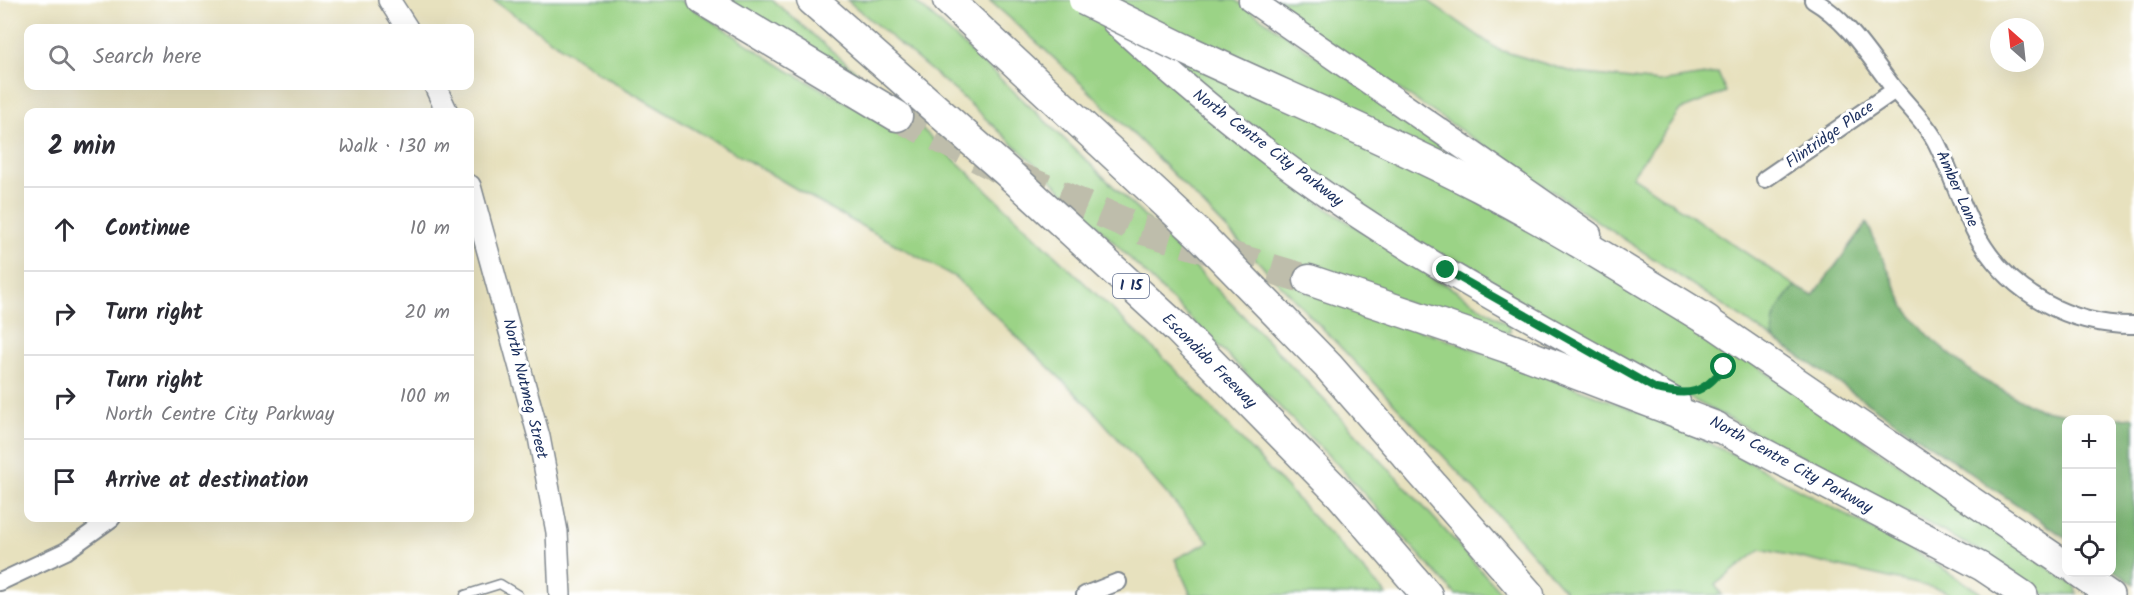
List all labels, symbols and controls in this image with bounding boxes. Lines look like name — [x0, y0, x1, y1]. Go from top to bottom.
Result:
north arrow — [1990, 18, 2044, 72]
search box — [24, 24, 474, 90]
text: Search here — [93, 40, 201, 75]
icon: search — [45, 41, 78, 74]
street label: North Centre City Parkway — [1187, 83, 1349, 213]
street label: Flintridge Place — [1780, 95, 1880, 175]
text: 2 min — [48, 126, 116, 168]
text: Walk · 130 m — [338, 131, 450, 163]
street label: Amber Lane — [1929, 147, 1985, 231]
text: Continue — [105, 212, 190, 247]
icon: ahead — [48, 213, 81, 246]
text: 10 m — [410, 213, 450, 245]
route end — [1432, 256, 1458, 282]
road number: I 15 — [1113, 274, 1149, 298]
text: Turn right — [105, 296, 203, 331]
icon: right — [48, 297, 81, 330]
text: 20 m — [404, 297, 450, 329]
street label: Escondido Freeway — [1155, 307, 1263, 415]
street label: North Nutmeg Street — [495, 316, 555, 463]
route start — [1710, 353, 1736, 379]
text: Turn right — [105, 364, 203, 399]
icon: right — [48, 381, 81, 414]
text: 100 m — [400, 381, 450, 413]
text: North Centre City Parkway — [105, 399, 334, 431]
street label: North Centre City Parkway — [1705, 410, 1878, 521]
map controls — [2062, 415, 2116, 577]
button: + — [2062, 415, 2116, 469]
text: Arrive at destination — [105, 464, 308, 499]
icon: arrive — [48, 465, 81, 498]
button: − — [2062, 469, 2116, 523]
button: locate — [2062, 523, 2116, 577]

